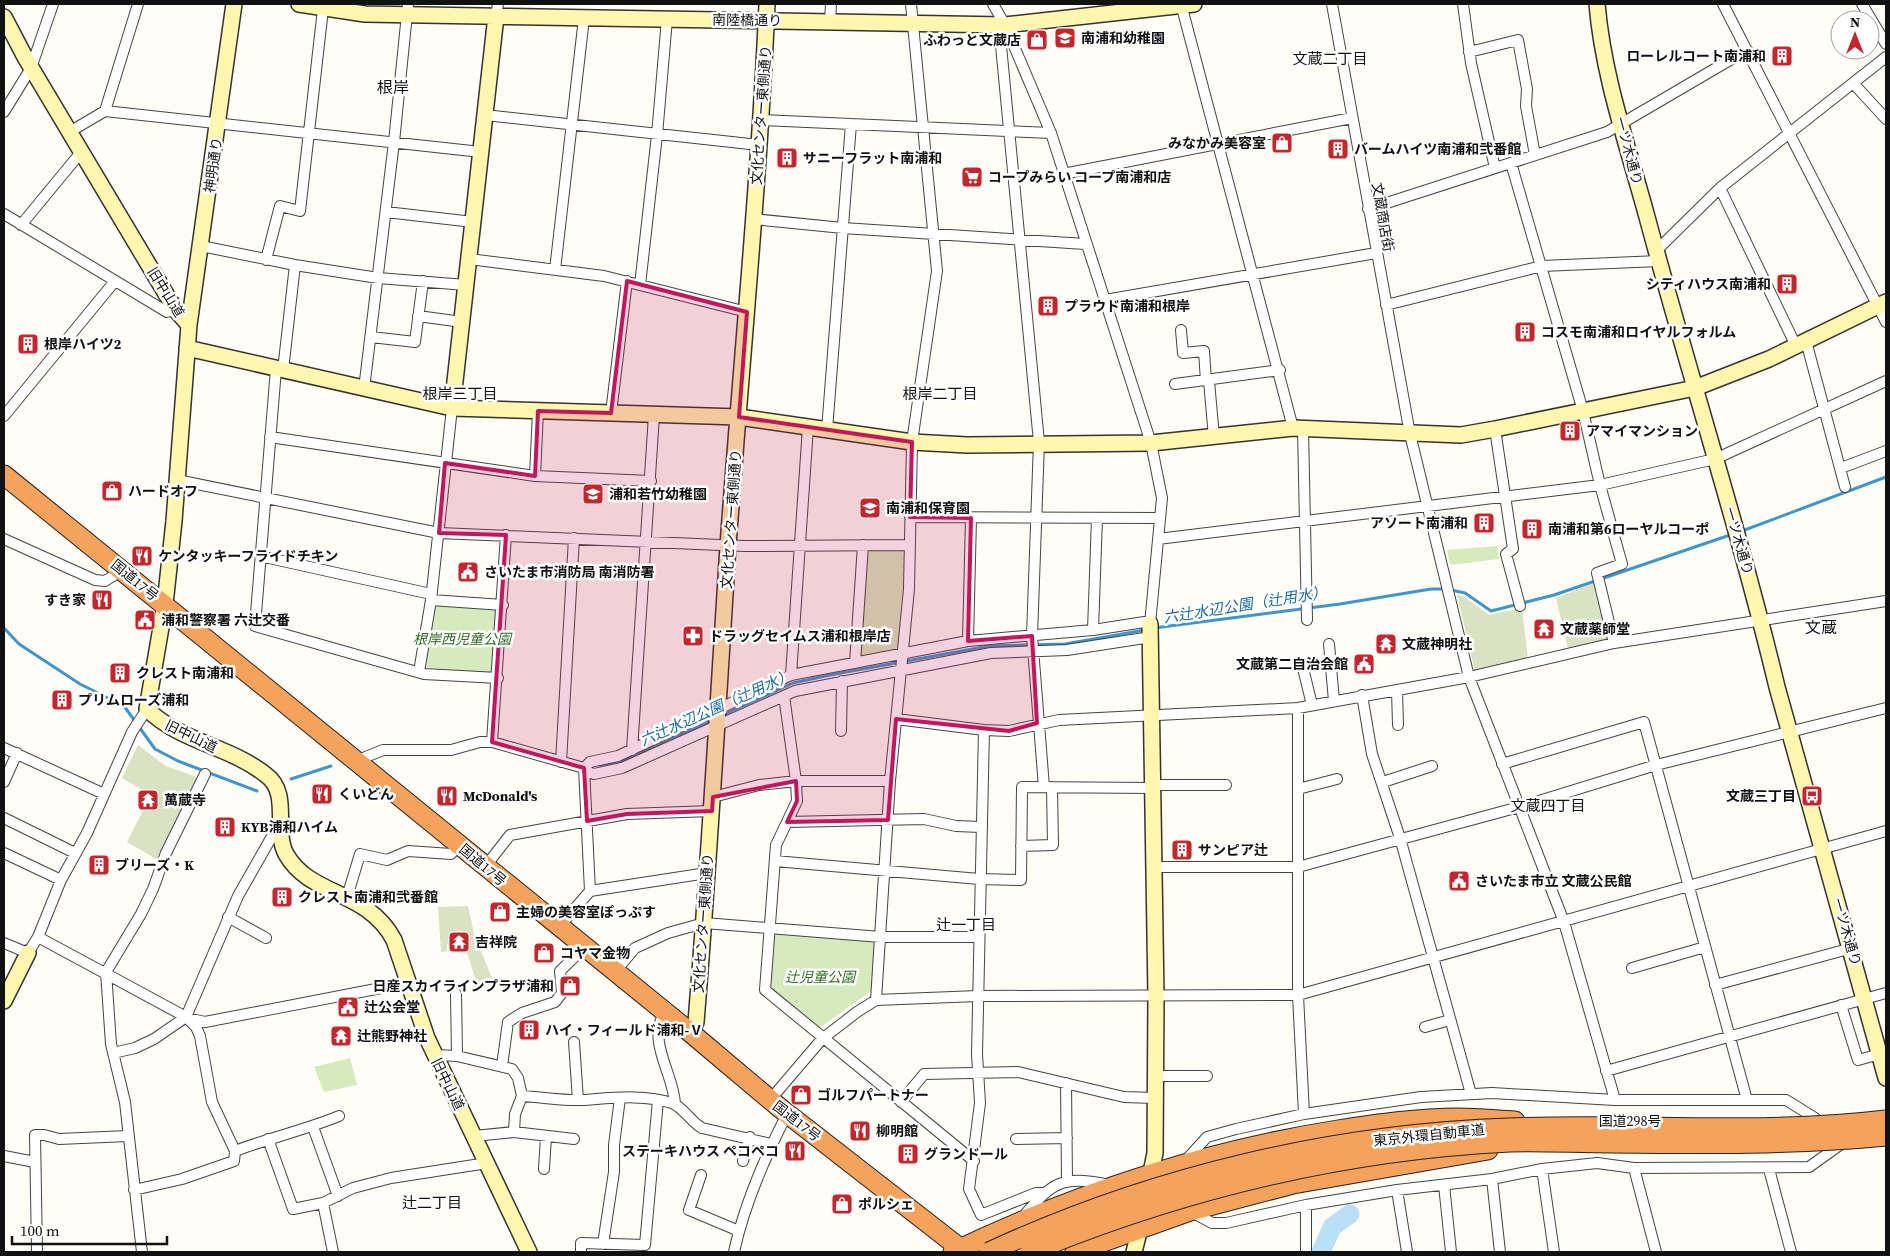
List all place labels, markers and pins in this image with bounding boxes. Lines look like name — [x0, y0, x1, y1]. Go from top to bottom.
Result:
school or university icon: 南浦和幼稚園 — [1053, 26, 1077, 50]
shop icon: ふわっと文蔵店 — [1025, 28, 1049, 52]
place label: 南浦和幼稚園 — [1081, 28, 1165, 48]
place label: ふわっと文蔵店 — [923, 30, 1021, 50]
building icon: ローレルコート南浦和 — [1770, 44, 1794, 68]
place label: ローレルコート南浦和 — [1626, 46, 1766, 66]
shop icon: みなかみ美容室 — [1270, 131, 1294, 155]
place label: みなかみ美容室 — [1168, 133, 1266, 153]
building icon: バームハイツ南浦和弐番館 — [1326, 137, 1350, 161]
place label: バームハイツ南浦和弐番館 — [1354, 139, 1521, 159]
building icon: サニーフラット南浦和 — [775, 146, 799, 170]
place label: サニーフラット南浦和 — [803, 148, 942, 168]
supermarket icon: コープみらい コープ南浦和店 — [960, 165, 984, 189]
place label: コープみらい コープ南浦和店 — [988, 167, 1171, 187]
building icon: シティハウス南浦和 — [1775, 272, 1799, 296]
place label: シティハウス南浦和 — [1646, 274, 1771, 294]
building icon: プラウド南浦和根岸 — [1036, 294, 1060, 318]
place label: プラウド南浦和根岸 — [1064, 296, 1190, 316]
building icon: コスモ南浦和ロイヤルフォルム — [1513, 320, 1537, 344]
place label: コスモ南浦和ロイヤルフォルム — [1541, 322, 1736, 342]
building icon: 根岸ハイツ2 — [16, 332, 40, 356]
place label: 根岸ハイツ2 — [44, 334, 122, 354]
building icon: アマイマンション — [1558, 419, 1582, 443]
place label: アマイマンション — [1586, 421, 1698, 441]
shop icon: ハードオフ — [100, 479, 124, 503]
place label: ハードオフ — [128, 481, 198, 501]
school or university icon: 浦和若竹幼稚園 — [581, 482, 605, 506]
place label: 浦和若竹幼稚園 — [609, 484, 707, 504]
school or university icon: 南浦和保育園 — [858, 496, 882, 520]
place label: 南浦和保育園 — [886, 498, 970, 518]
building icon: アソート南浦和 — [1472, 511, 1496, 535]
place label: アソート南浦和 — [1370, 513, 1468, 533]
building icon: 南浦和第6ローヤルコーポ — [1520, 517, 1544, 541]
place label: 南浦和第6ローヤルコーポ — [1548, 519, 1709, 539]
restaurant icon: ケンタッキーフライドチキン — [130, 544, 154, 568]
place label: ケンタッキーフライドチキン — [158, 546, 338, 566]
public building icon: さいたま市消防局 南消防署 — [456, 560, 480, 584]
place label: さいたま市消防局 南消防署 — [484, 562, 655, 582]
restaurant icon: すき家 — [90, 588, 114, 612]
place label: すき家 — [44, 590, 86, 610]
public building icon: 浦和警察署 六辻交番 — [133, 608, 157, 632]
place label: 浦和警察署 六辻交番 — [161, 610, 290, 630]
temple icon: 文蔵薬師堂 — [1532, 617, 1556, 641]
place label: 文蔵薬師堂 — [1560, 619, 1630, 639]
pharmacy icon: ドラッグセイムス浦和根岸店 — [681, 624, 705, 648]
place label: ドラッグセイムス浦和根岸店 — [709, 626, 891, 646]
temple icon: 文蔵神明社 — [1374, 632, 1398, 656]
place label: 文蔵神明社 — [1402, 634, 1472, 654]
public building icon: 文蔵第二自治会館 — [1352, 652, 1376, 676]
place label: 文蔵第二自治会館 — [1236, 654, 1348, 674]
building icon: クレスト南浦和 — [108, 661, 132, 685]
place label: クレスト南浦和 — [136, 663, 234, 683]
building icon: プリムローズ浦和 — [50, 688, 74, 712]
place label: プリムローズ浦和 — [78, 690, 189, 710]
restaurant icon: くいどん — [310, 782, 334, 806]
place label: くいどん — [338, 784, 394, 804]
restaurant icon: McDonald's — [435, 784, 459, 808]
bus stop icon: 文蔵三丁目 — [1800, 784, 1824, 808]
place label: McDonald's — [463, 786, 538, 806]
place label: 文蔵三丁目 — [1726, 786, 1796, 806]
temple icon: 萬蔵寺 — [136, 788, 160, 812]
place label: 萬蔵寺 — [164, 790, 206, 810]
building icon: KYB浦和ハイム — [213, 815, 237, 839]
place label: KYB浦和ハイム — [241, 817, 338, 837]
building icon: サンピア辻 — [1170, 838, 1194, 862]
place label: サンピア辻 — [1198, 840, 1268, 860]
building icon: ブリーズ・K — [87, 853, 111, 877]
place label: ブリーズ・K — [115, 855, 194, 875]
public building icon: さいたま市立 文蔵公民館 — [1447, 869, 1471, 893]
place label: さいたま市立 文蔵公民館 — [1475, 871, 1632, 891]
building icon: クレスト南浦和弐番館 — [270, 885, 294, 909]
place label: クレスト南浦和弐番館 — [298, 887, 438, 907]
shop icon: 主婦の美容室ぽっぷす — [488, 900, 512, 924]
place label: 主婦の美容室ぽっぷす — [516, 902, 656, 922]
temple icon: 吉祥院 — [447, 930, 471, 954]
place label: 吉祥院 — [475, 932, 517, 952]
shop icon: コヤマ金物 — [532, 941, 556, 965]
place label: コヤマ金物 — [560, 943, 630, 963]
shop icon: 日産スカイラインプラザ浦和 — [558, 974, 582, 998]
place label: 日産スカイラインプラザ浦和 — [372, 976, 554, 996]
public building icon: 辻公会堂 — [336, 995, 360, 1019]
place label: 辻公会堂 — [364, 997, 420, 1017]
building icon: ハイ・フィールド浦和-Ⅴ — [517, 1018, 541, 1042]
place label: ハイ・フィールド浦和-Ⅴ — [545, 1020, 703, 1040]
temple icon: 辻熊野神社 — [329, 1024, 353, 1048]
place label: 辻熊野神社 — [357, 1026, 427, 1046]
shop icon: ゴルフパートナー — [789, 1083, 813, 1107]
place label: ゴルフパートナー — [817, 1085, 929, 1105]
restaurant icon: 柳明館 — [848, 1119, 872, 1143]
place label: 柳明館 — [876, 1121, 918, 1141]
restaurant icon: ステーキハウス ペコペコ — [783, 1139, 807, 1163]
place label: ステーキハウス ペコペコ — [622, 1141, 779, 1161]
building icon: グランドール — [896, 1142, 920, 1166]
place label: グランドール — [924, 1144, 1008, 1164]
shop icon: ポルシェ — [830, 1192, 854, 1216]
place label: ポルシェ — [858, 1194, 914, 1214]

